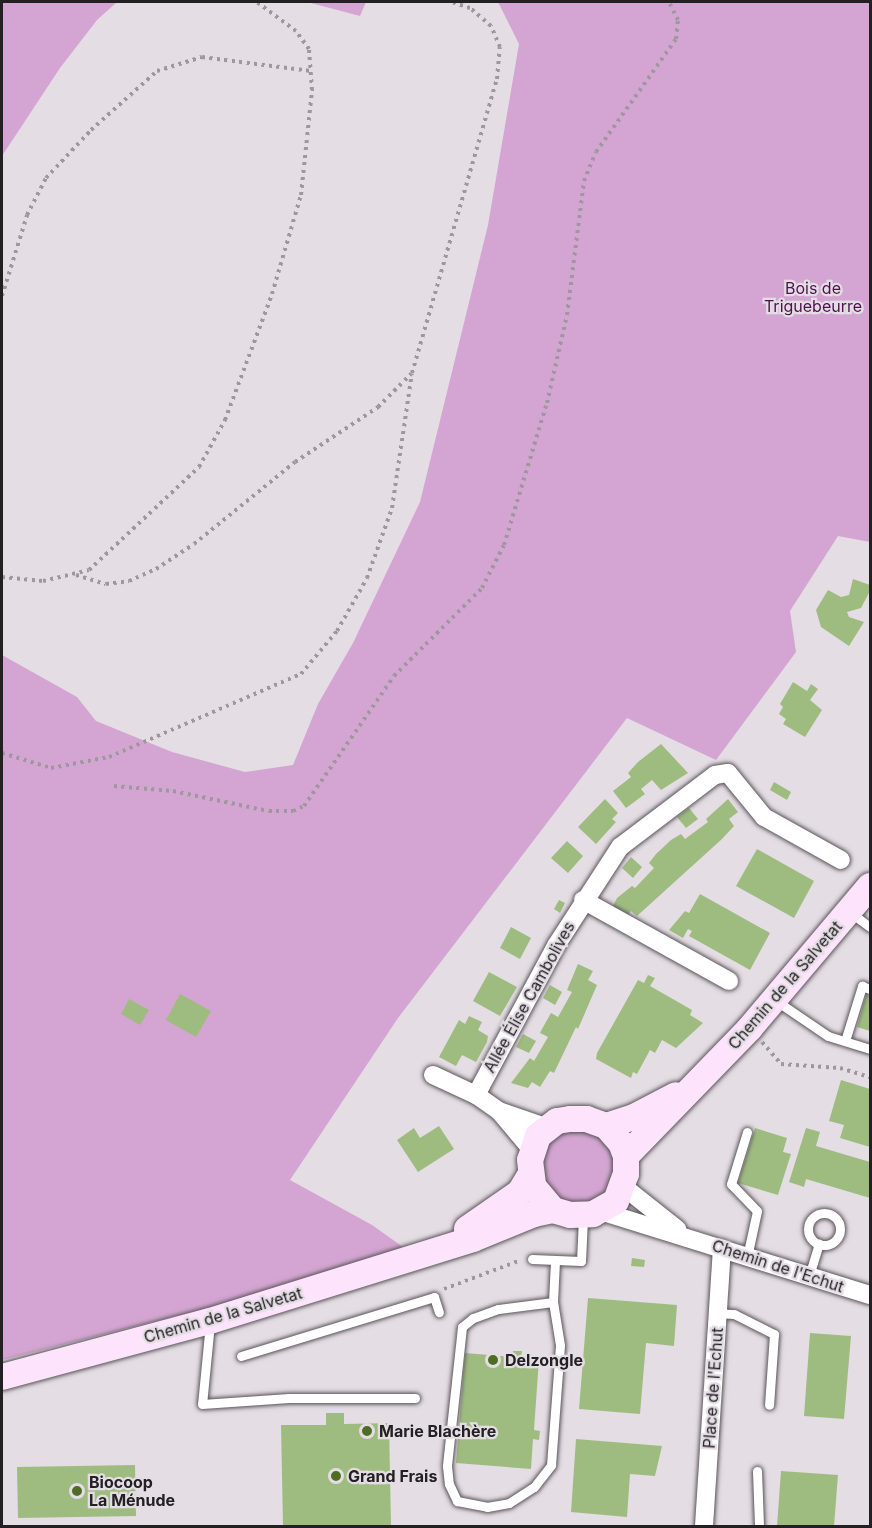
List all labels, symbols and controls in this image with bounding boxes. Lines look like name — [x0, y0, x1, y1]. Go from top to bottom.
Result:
park label: Bois de Triguebeurre — [764, 278, 862, 316]
street label: Chemin de la Salvetat — [724, 917, 846, 1053]
street label: Allée Élise Cambolives — [479, 918, 579, 1076]
street label: Chemin de l'Echut — [710, 1236, 846, 1296]
street label: Chemin de la Salvetat — [142, 1283, 304, 1347]
street label: Place de l'Echut — [699, 1327, 727, 1449]
place label: Delzongle — [505, 1350, 583, 1370]
marker: Delzongle — [486, 1353, 500, 1367]
place label: Marie Blachère — [379, 1421, 496, 1441]
marker: Marie Blachère — [360, 1424, 374, 1438]
place label: Grand Frais — [348, 1466, 437, 1486]
marker: Grand Frais — [329, 1469, 343, 1483]
place label: Biocoop La Ménude — [89, 1472, 175, 1510]
marker: Biocoop La Ménude — [70, 1484, 84, 1498]

